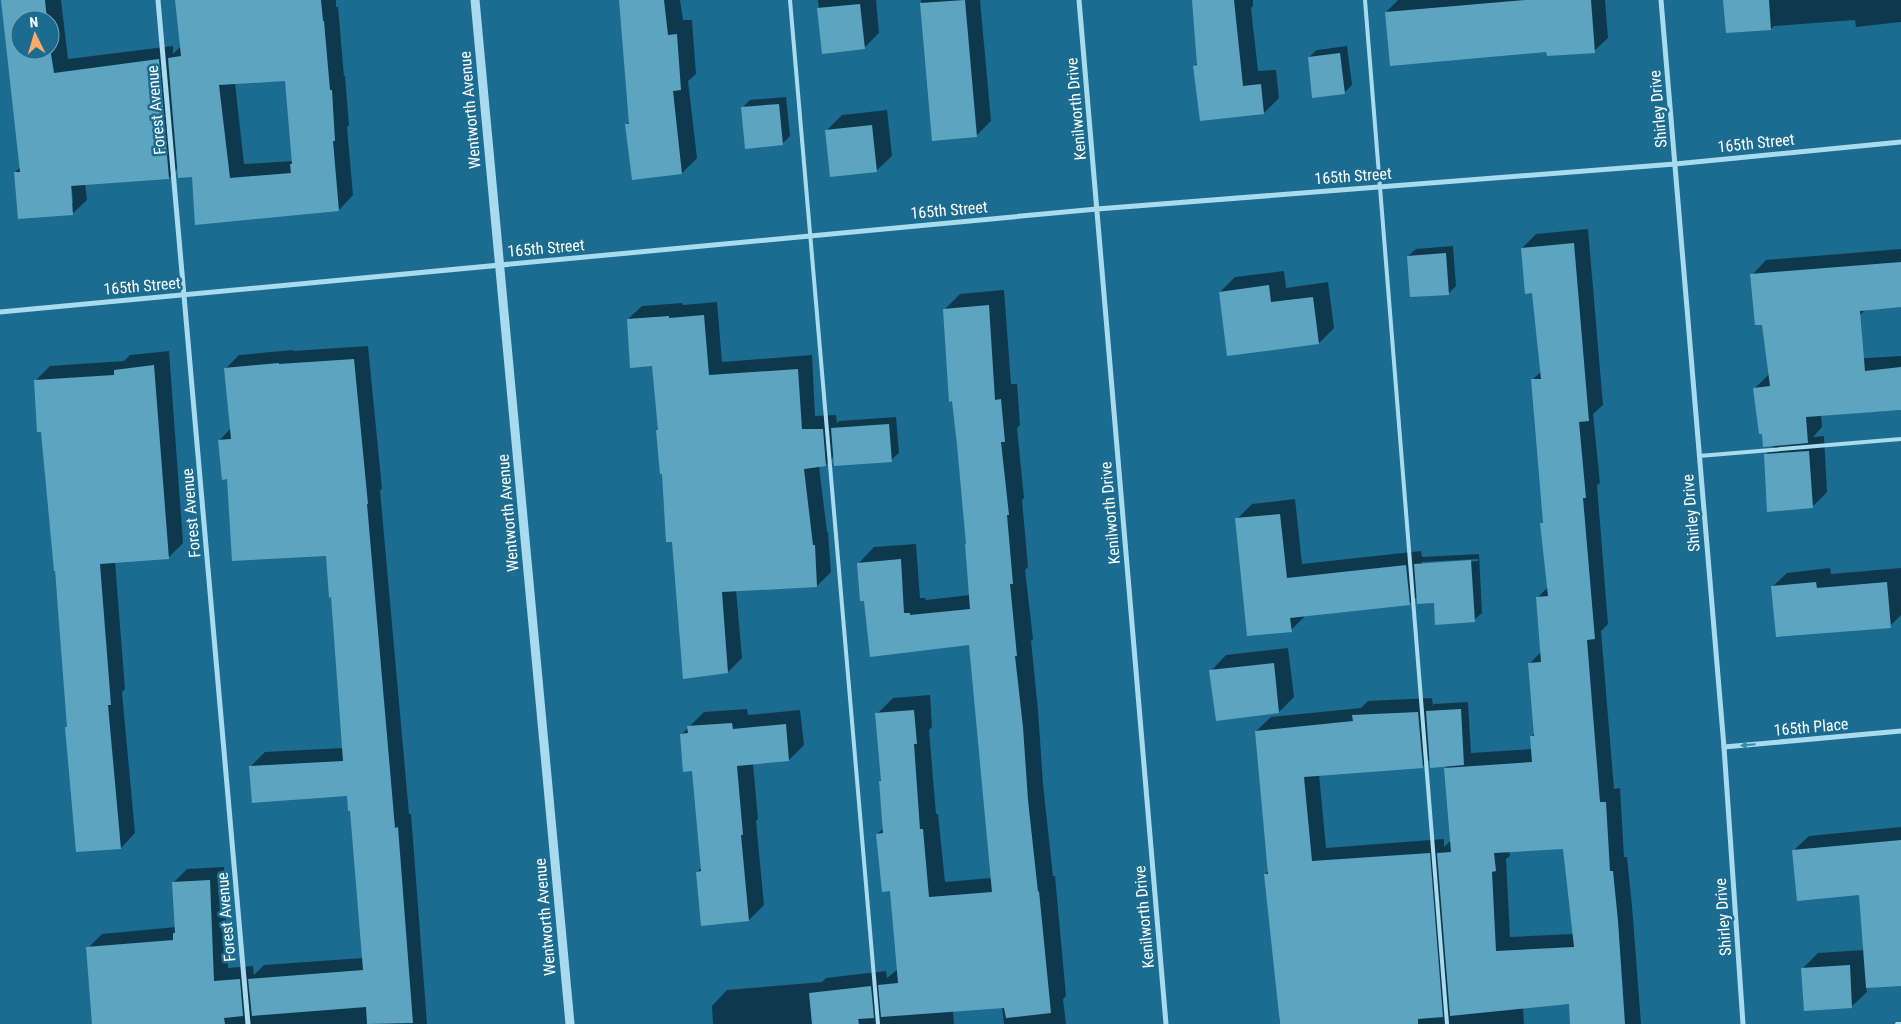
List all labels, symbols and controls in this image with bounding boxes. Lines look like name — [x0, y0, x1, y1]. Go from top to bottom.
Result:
north arrow — [10, 10, 60, 60]
text: N — [29, 14, 39, 30]
street label: Wentworth Avenue — [455, 50, 485, 170]
street label: Kenilworth Drive — [1062, 57, 1090, 161]
street label: Forest Avenue — [143, 65, 169, 155]
street label: Shirley Drive — [1645, 69, 1671, 149]
street label: 165th Street — [1717, 129, 1796, 156]
street label: 165th Street — [1314, 164, 1392, 188]
street label: 165th Street — [910, 197, 989, 223]
street label: 165th Street — [507, 235, 586, 261]
street label: 165th Street — [103, 273, 182, 299]
street label: Wentworth Avenue — [493, 453, 523, 573]
street label: Kenilworth Drive — [1096, 461, 1124, 565]
street label: Forest Avenue — [178, 468, 204, 558]
street label: Shirley Drive — [1678, 473, 1704, 553]
street label: 165th Place — [1773, 714, 1849, 740]
one-way arrow — [1740, 741, 1756, 749]
street label: Wentworth Avenue — [530, 857, 560, 977]
street label: Kenilworth Drive — [1130, 865, 1158, 969]
street label: Forest Avenue — [213, 872, 239, 962]
street label: Shirley Drive — [1711, 877, 1735, 957]

